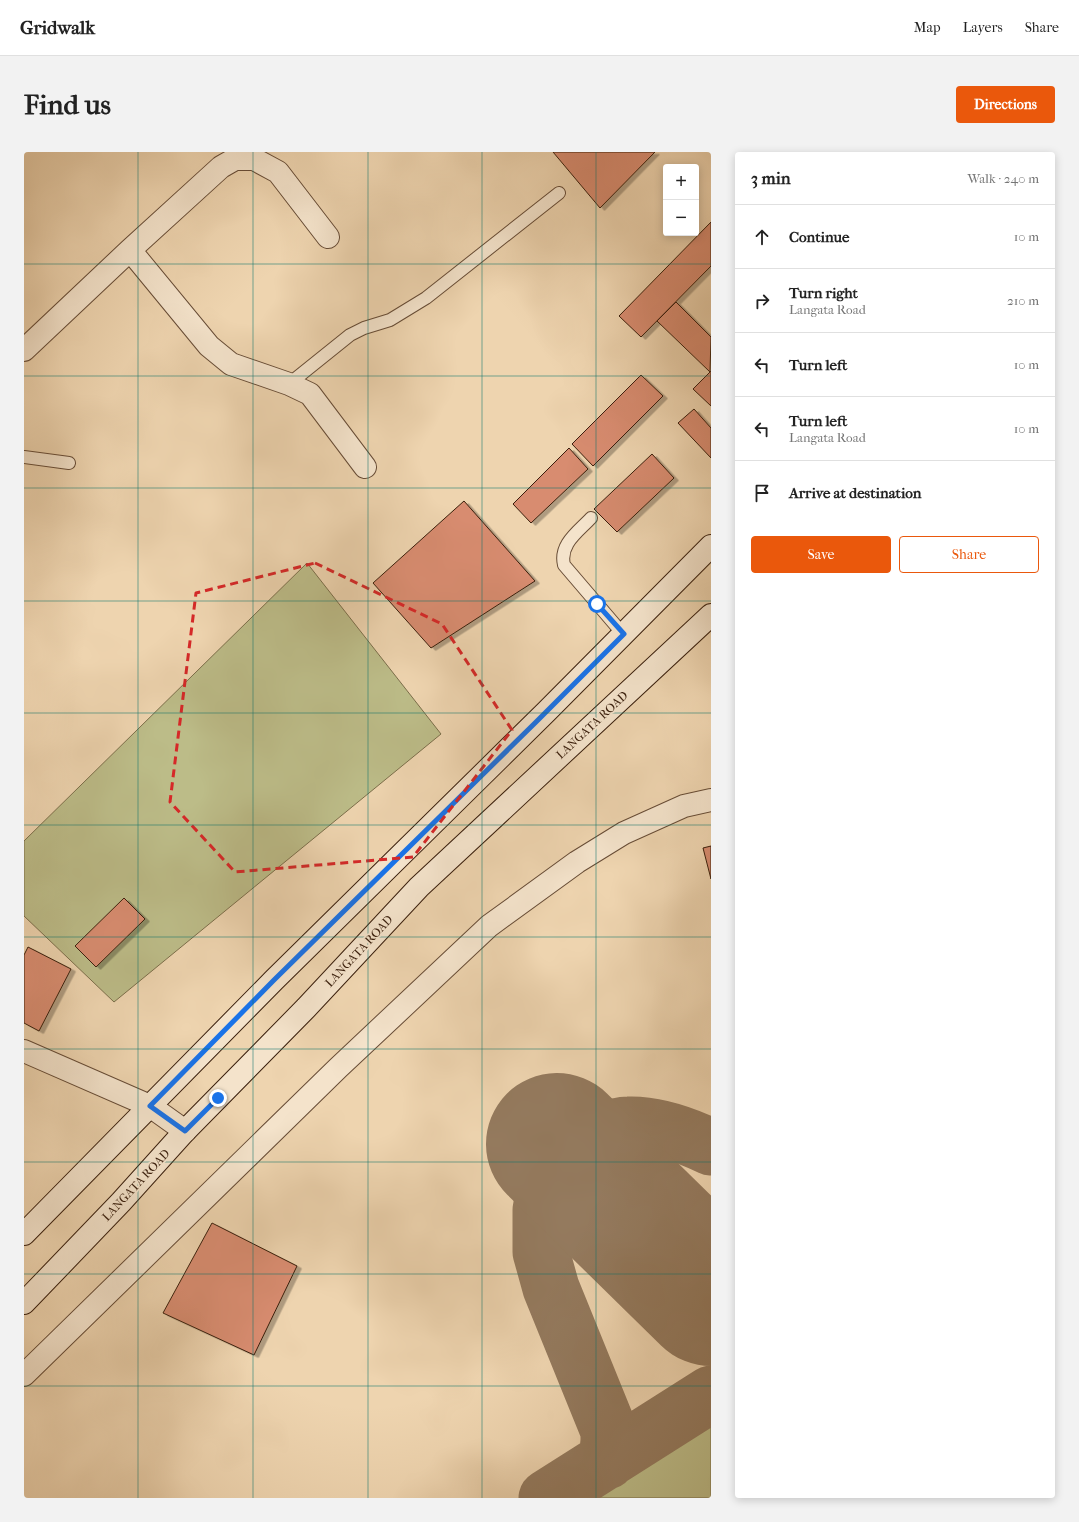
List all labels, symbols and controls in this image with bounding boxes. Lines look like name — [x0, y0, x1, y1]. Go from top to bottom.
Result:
text: Gridwalk — [20, 17, 95, 39]
text: Map — [914, 19, 941, 36]
text: Layers — [963, 19, 1003, 36]
text: Share — [1025, 19, 1059, 36]
button: Directions — [956, 86, 1055, 123]
text: Find us — [24, 88, 111, 121]
map controls — [663, 164, 699, 236]
button: + — [663, 164, 699, 200]
text: 3 min — [751, 168, 791, 188]
text: Walk · 240 m — [967, 171, 1039, 186]
button: − — [663, 200, 699, 236]
icon: ahead — [751, 226, 773, 248]
text: Continue — [789, 228, 849, 246]
text: 10 m — [1014, 229, 1039, 244]
text: Turn right — [789, 284, 858, 302]
icon: right — [751, 290, 773, 312]
text: 210 m — [1007, 293, 1039, 308]
text: Langata Road — [789, 302, 866, 317]
icon: left — [751, 354, 773, 376]
text: Turn left — [789, 356, 847, 374]
text: 10 m — [1014, 357, 1039, 372]
text: Turn left — [789, 412, 847, 430]
icon: left — [751, 418, 773, 440]
text: 10 m — [1014, 421, 1039, 436]
text: Langata Road — [789, 430, 866, 445]
icon: arrive — [751, 482, 773, 504]
text: Arrive at destination — [789, 484, 921, 502]
button: Save — [751, 536, 891, 573]
button: Share — [899, 536, 1039, 573]
route start — [588, 595, 606, 613]
street label: LANGATA ROAD — [553, 688, 631, 762]
street label: LANGATA ROAD — [322, 912, 396, 990]
route end — [209, 1089, 227, 1107]
street label: LANGATA ROAD — [99, 1146, 173, 1224]

